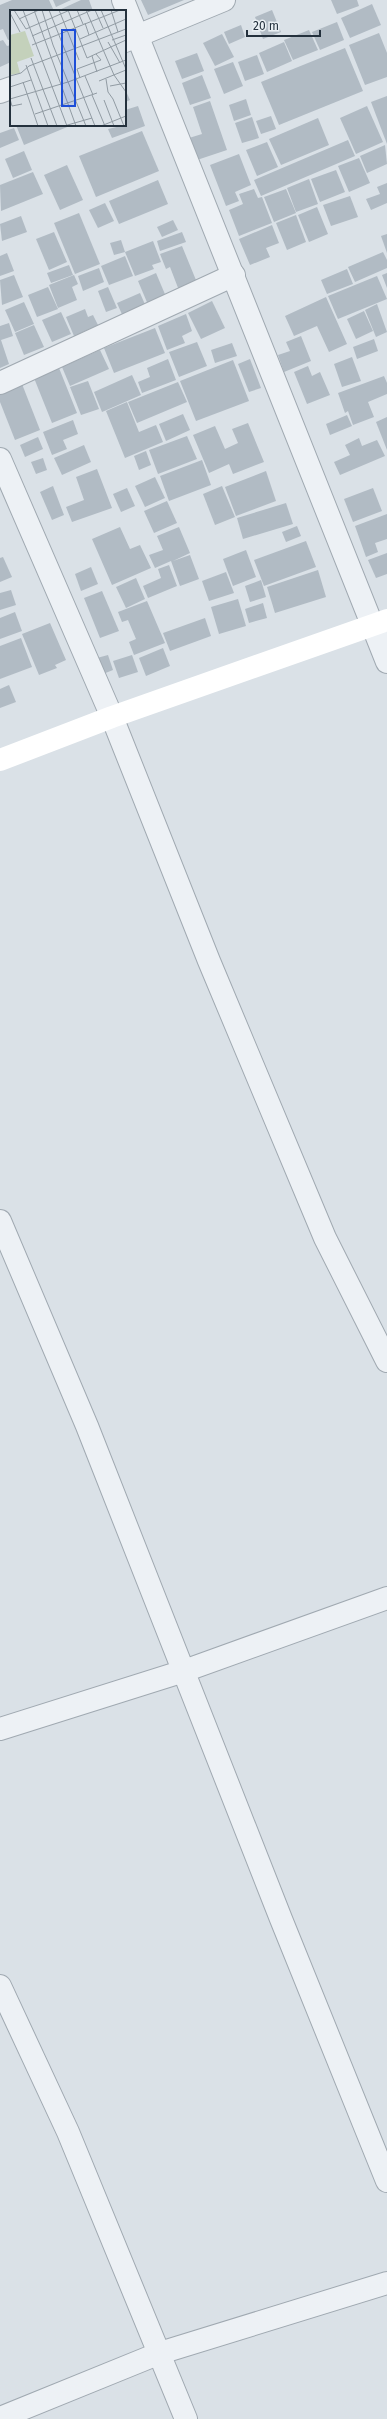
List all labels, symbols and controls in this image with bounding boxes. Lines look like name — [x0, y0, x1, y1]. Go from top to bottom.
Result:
inset map — [10, 10, 126, 126]
scale bar — [247, 12, 320, 38]
text: 20 m — [253, 19, 279, 33]

